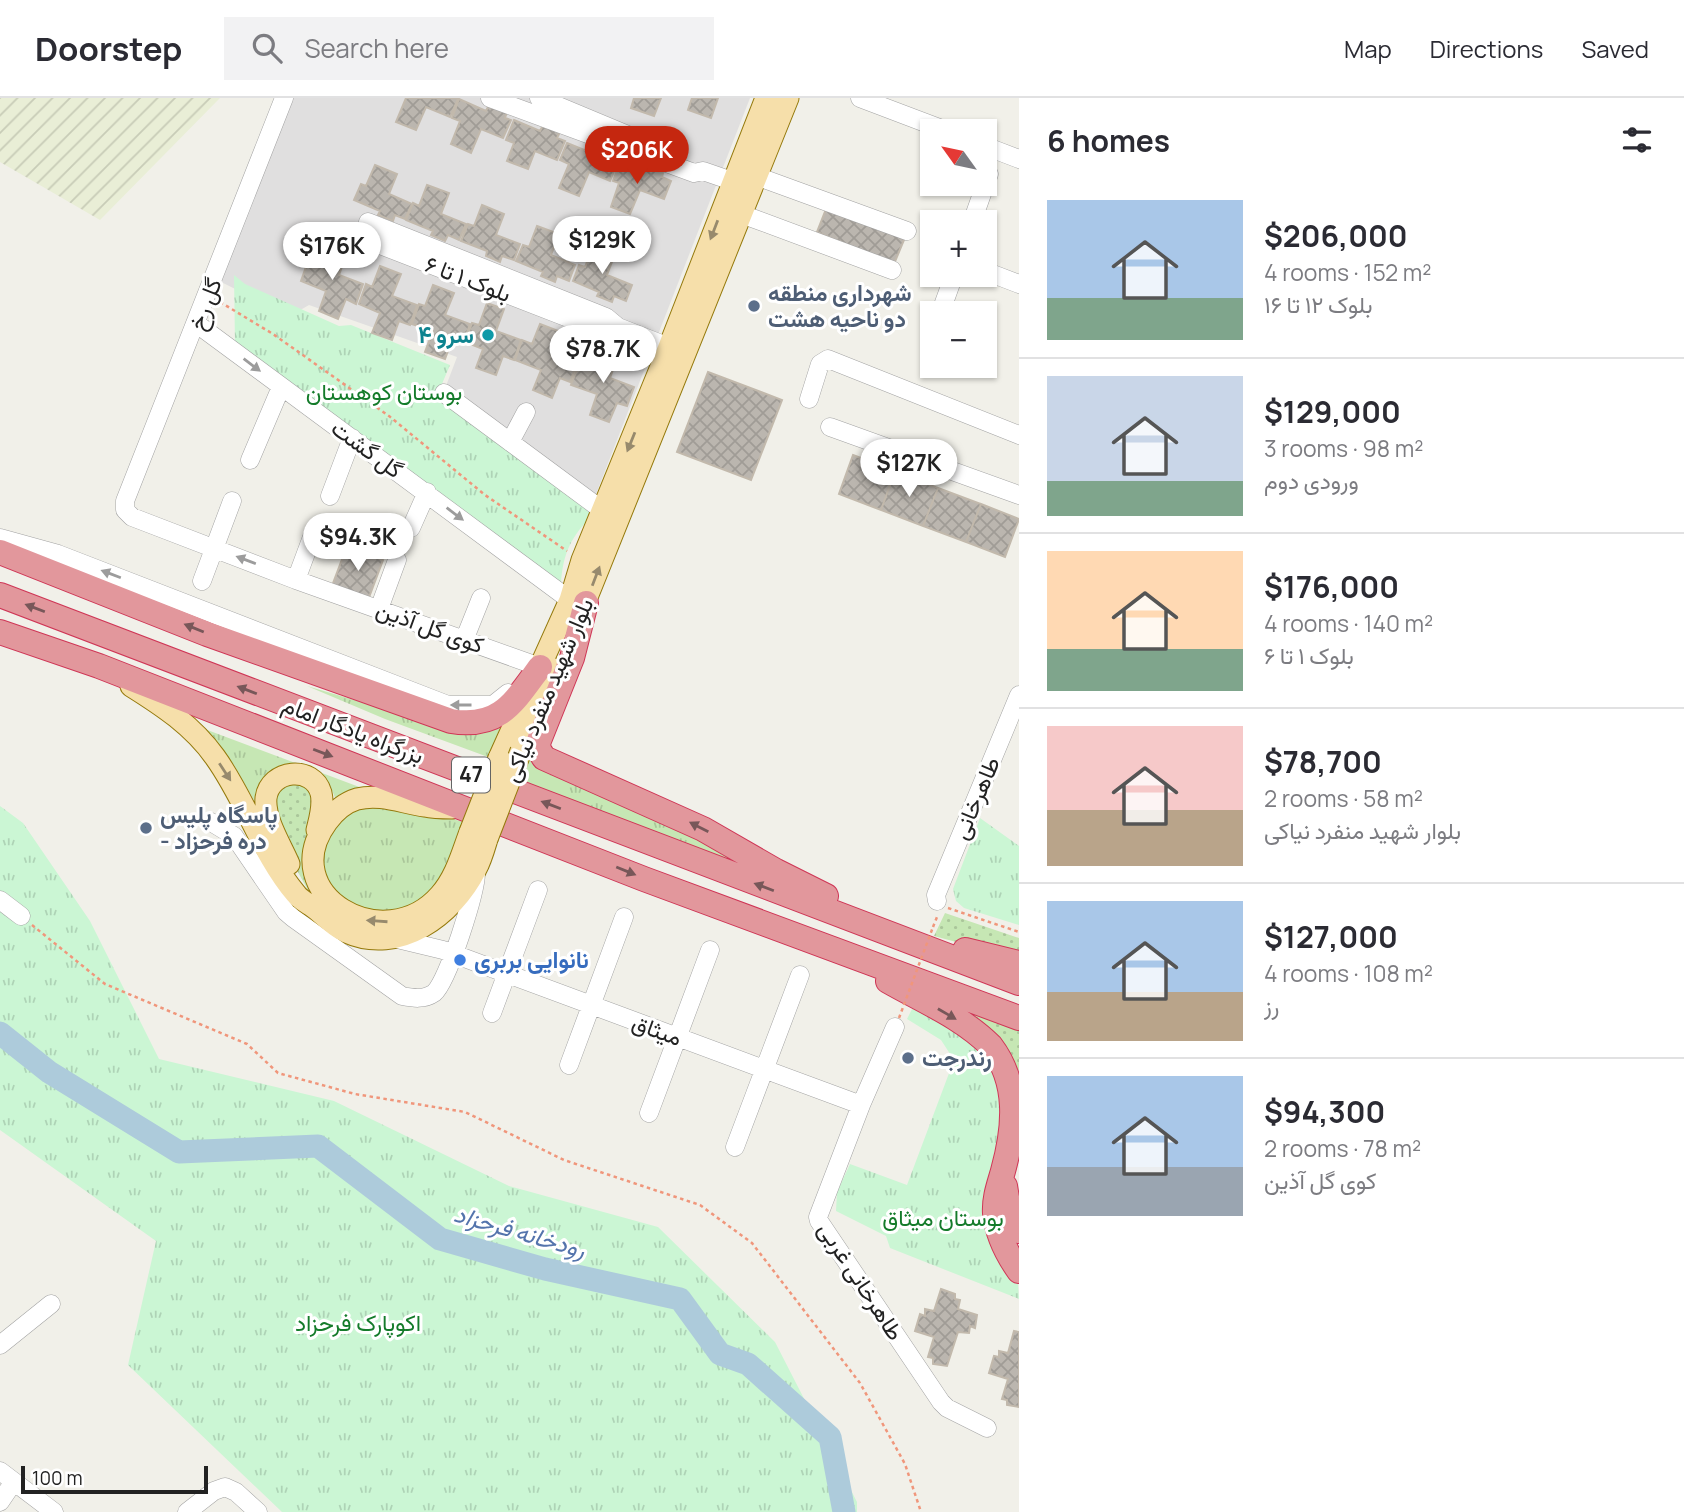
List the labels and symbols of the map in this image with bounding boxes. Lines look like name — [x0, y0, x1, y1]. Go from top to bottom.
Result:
north arrow — [920, 119, 998, 196]
pin: $206K — [588, 126, 686, 186]
pin: $129K — [553, 216, 651, 276]
one-way arrow — [708, 219, 719, 240]
pin: $176K — [283, 222, 381, 282]
street label: بلوک ۱ تا ۶ — [421, 247, 516, 309]
street label: گل رخ — [180, 273, 230, 335]
place label: شهرداری منطقه دو ناحیه هشت — [768, 276, 912, 334]
marker: شهرداری منطقه دو ناحیه هشت — [746, 298, 762, 314]
place label: سرو ۴ — [418, 318, 474, 350]
pin: $78.7K — [546, 326, 660, 385]
marker: سرو ۴ — [480, 327, 496, 343]
one-way arrow — [242, 358, 261, 372]
park label: بوستان کوهستان — [306, 375, 462, 407]
street label: گل گشت — [325, 411, 410, 485]
one-way arrow — [625, 431, 636, 452]
pin: $127K — [860, 440, 958, 499]
one-way arrow — [446, 506, 464, 520]
pin: $94.3K — [301, 514, 415, 573]
one-way arrow — [235, 554, 256, 565]
one-way arrow — [591, 565, 602, 586]
one-way arrow — [100, 569, 121, 580]
street label: کوی گل آذین — [372, 592, 489, 660]
street label: بلوار شهید منفرد نیاکی — [494, 593, 600, 787]
one-way arrow — [24, 603, 45, 614]
one-way arrow — [184, 623, 205, 634]
one-way arrow — [236, 684, 257, 695]
street label: بزرگراه یادگار امام — [278, 687, 429, 771]
one-way arrow — [450, 699, 472, 711]
one-way arrow — [312, 748, 333, 759]
street label: طاهرخانی — [943, 751, 1007, 844]
road number: 47 — [452, 758, 490, 792]
one-way arrow — [218, 762, 231, 782]
place label: پاسگاه پلیس - دره فرحزاد — [160, 798, 278, 856]
one-way arrow — [541, 800, 562, 811]
marker: پاسگاه پلیس - دره فرحزاد — [138, 820, 154, 836]
one-way arrow — [689, 822, 709, 833]
one-way arrow — [616, 866, 637, 877]
one-way arrow — [753, 881, 774, 892]
one-way arrow — [365, 915, 387, 926]
place label: نانوایی بربری — [474, 943, 589, 975]
marker: نانوایی بربری — [452, 952, 468, 968]
street label: میثاق — [628, 1005, 687, 1053]
one-way arrow — [937, 1008, 956, 1020]
place label: رندرجت — [922, 1041, 992, 1073]
marker: رندرجت — [900, 1050, 916, 1066]
water label: رودخانه فرحزاد — [451, 1196, 590, 1265]
park label: بوستان میثاق — [882, 1201, 1004, 1233]
street label: طاهرخانی غربی — [811, 1215, 912, 1346]
park label: اکوپارک فرحزاد — [295, 1306, 421, 1339]
scale bar — [21, 1463, 208, 1495]

